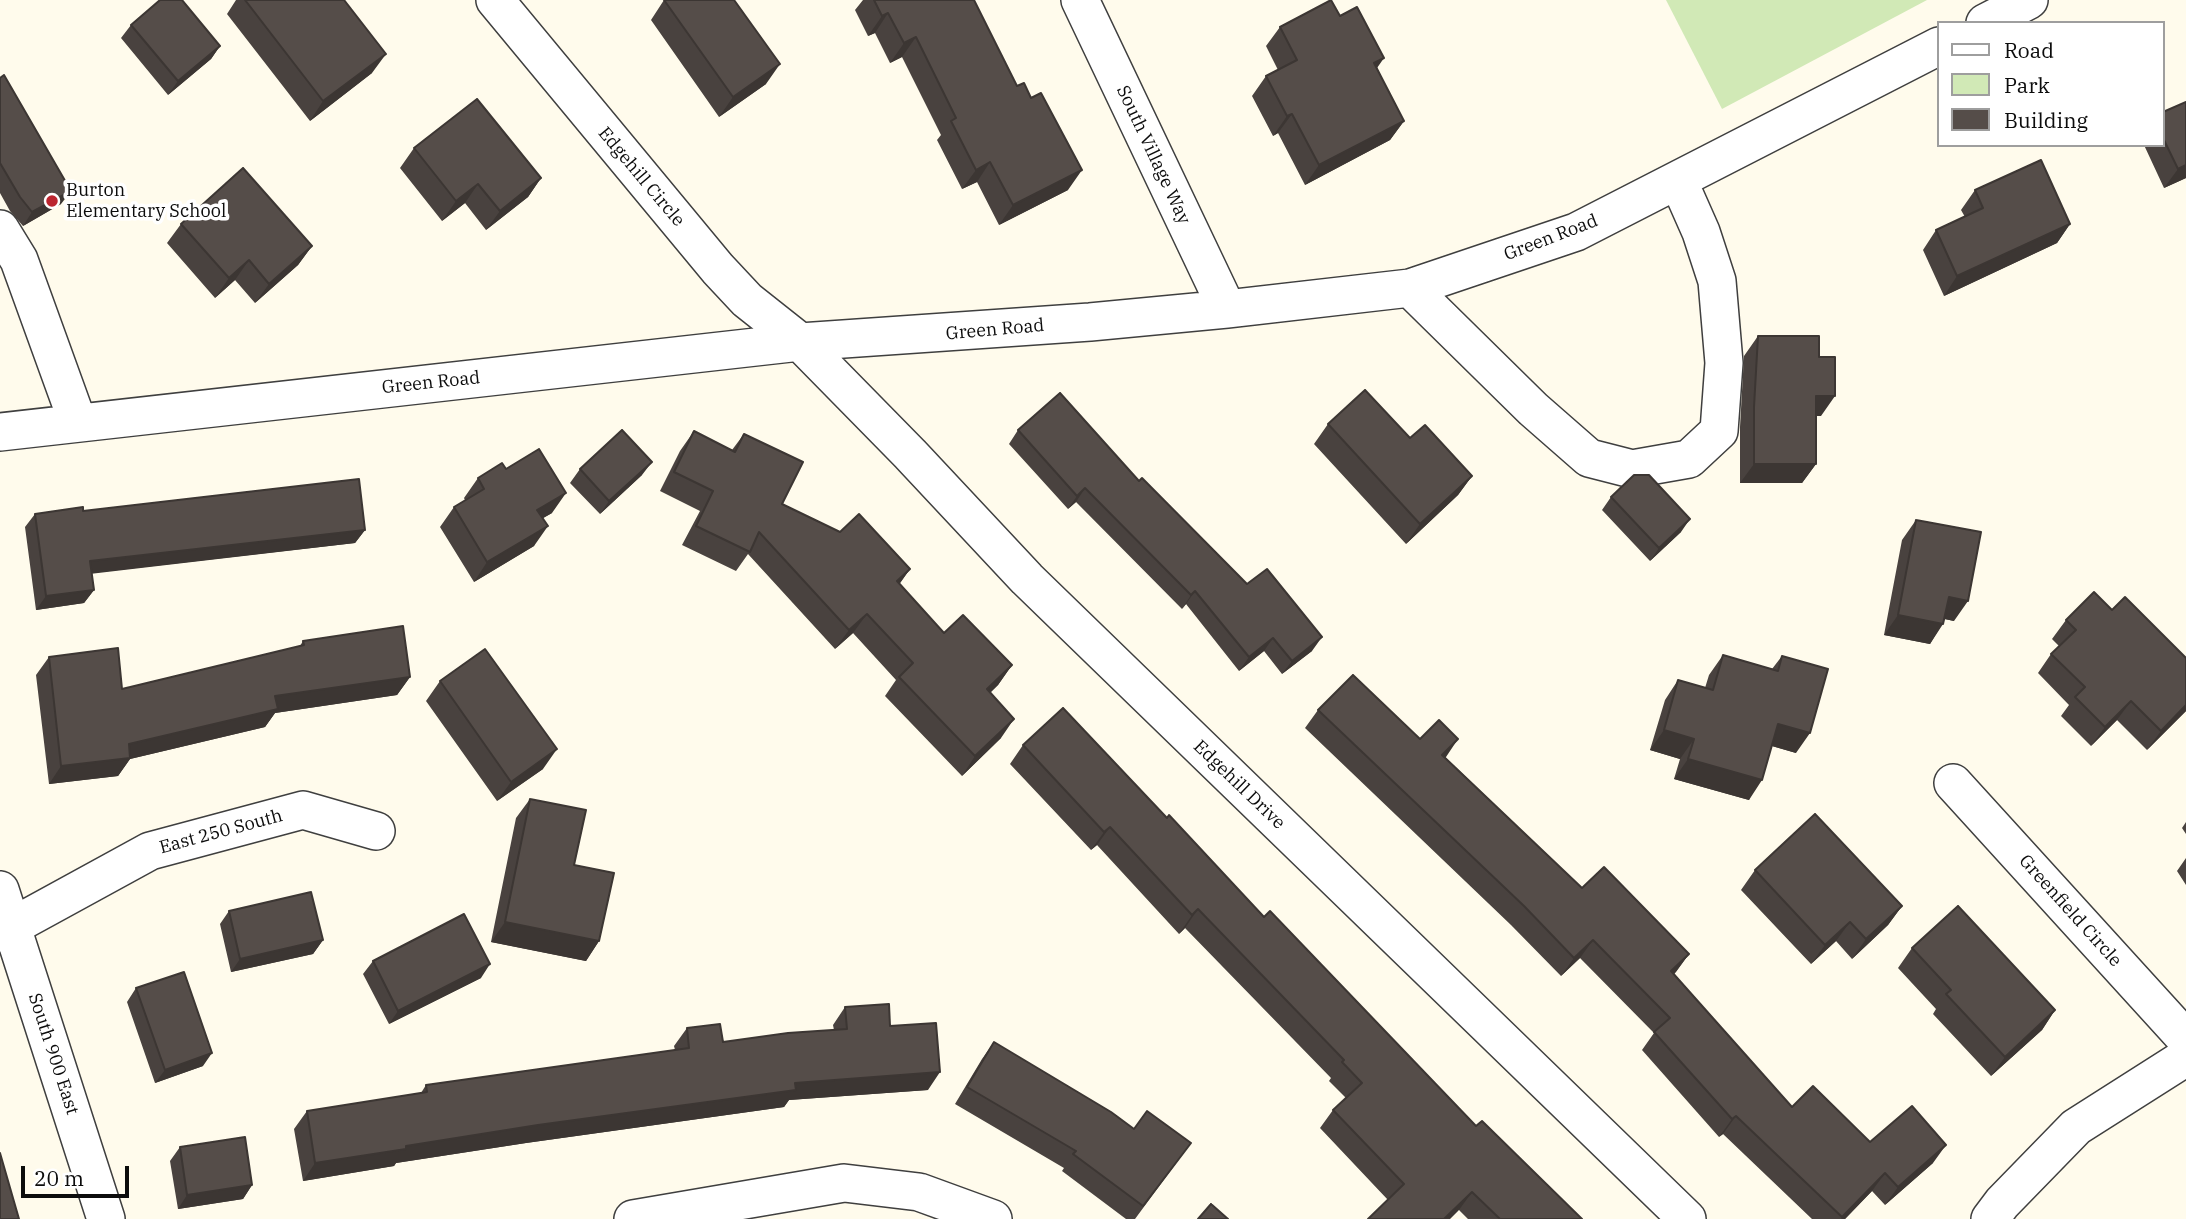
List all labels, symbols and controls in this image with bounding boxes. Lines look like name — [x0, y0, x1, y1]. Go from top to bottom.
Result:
legend — [1938, 21, 2165, 147]
text: Road — [2004, 36, 2054, 64]
text: Park — [2004, 71, 2050, 99]
street label: South Village Way — [1111, 82, 1195, 228]
text: Building — [2004, 106, 2088, 134]
street label: Edgehill Circle — [593, 123, 689, 231]
place label: Burton Elementary School — [66, 180, 226, 222]
marker: Burton Elementary School — [44, 193, 60, 209]
street label: Green Road — [1501, 210, 1601, 266]
street label: Green Road — [945, 315, 1045, 345]
street label: Green Road — [381, 367, 481, 399]
street label: Edgehill Drive — [1189, 736, 1289, 834]
street label: East 250 South — [157, 805, 285, 859]
street label: Greenfield Circle — [2014, 851, 2126, 971]
street label: South 900 East — [23, 990, 83, 1118]
scale bar — [24, 1152, 133, 1196]
text: 20 m — [34, 1164, 84, 1192]

